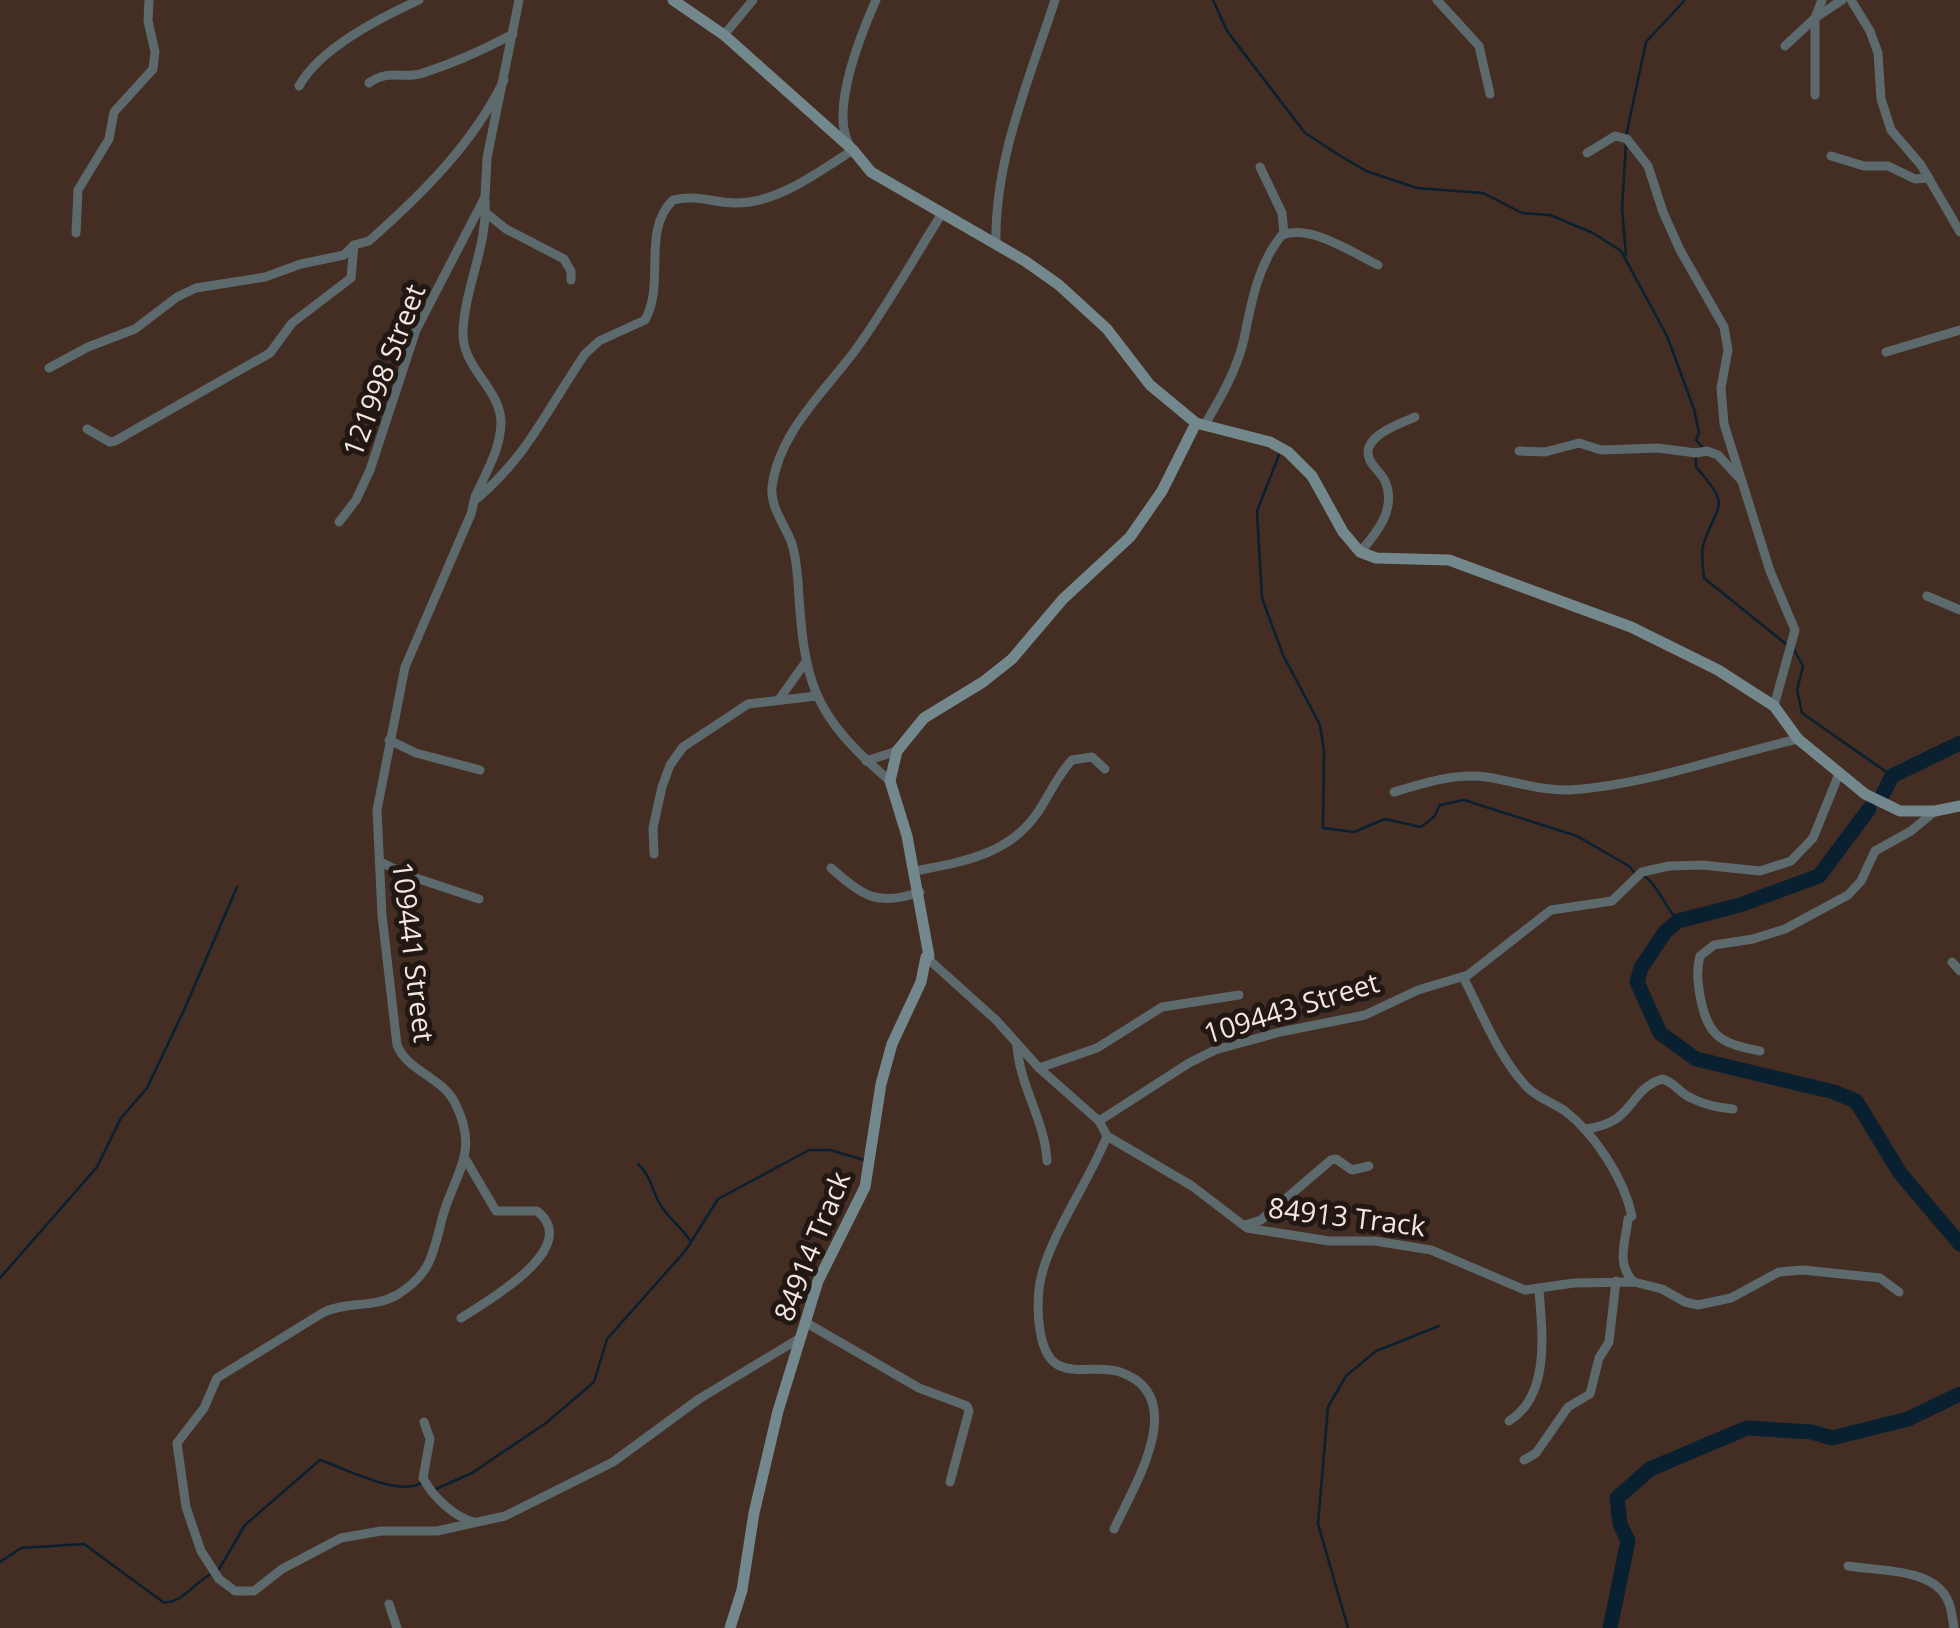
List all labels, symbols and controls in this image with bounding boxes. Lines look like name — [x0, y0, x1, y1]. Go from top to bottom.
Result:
street label: 121998 Street — [333, 278, 433, 462]
street label: 109441 Street — [384, 860, 444, 1044]
street label: 109443 Street — [1199, 962, 1383, 1052]
street label: 84914 Track — [764, 1165, 858, 1326]
street label: 84913 Track — [1266, 1188, 1428, 1245]

